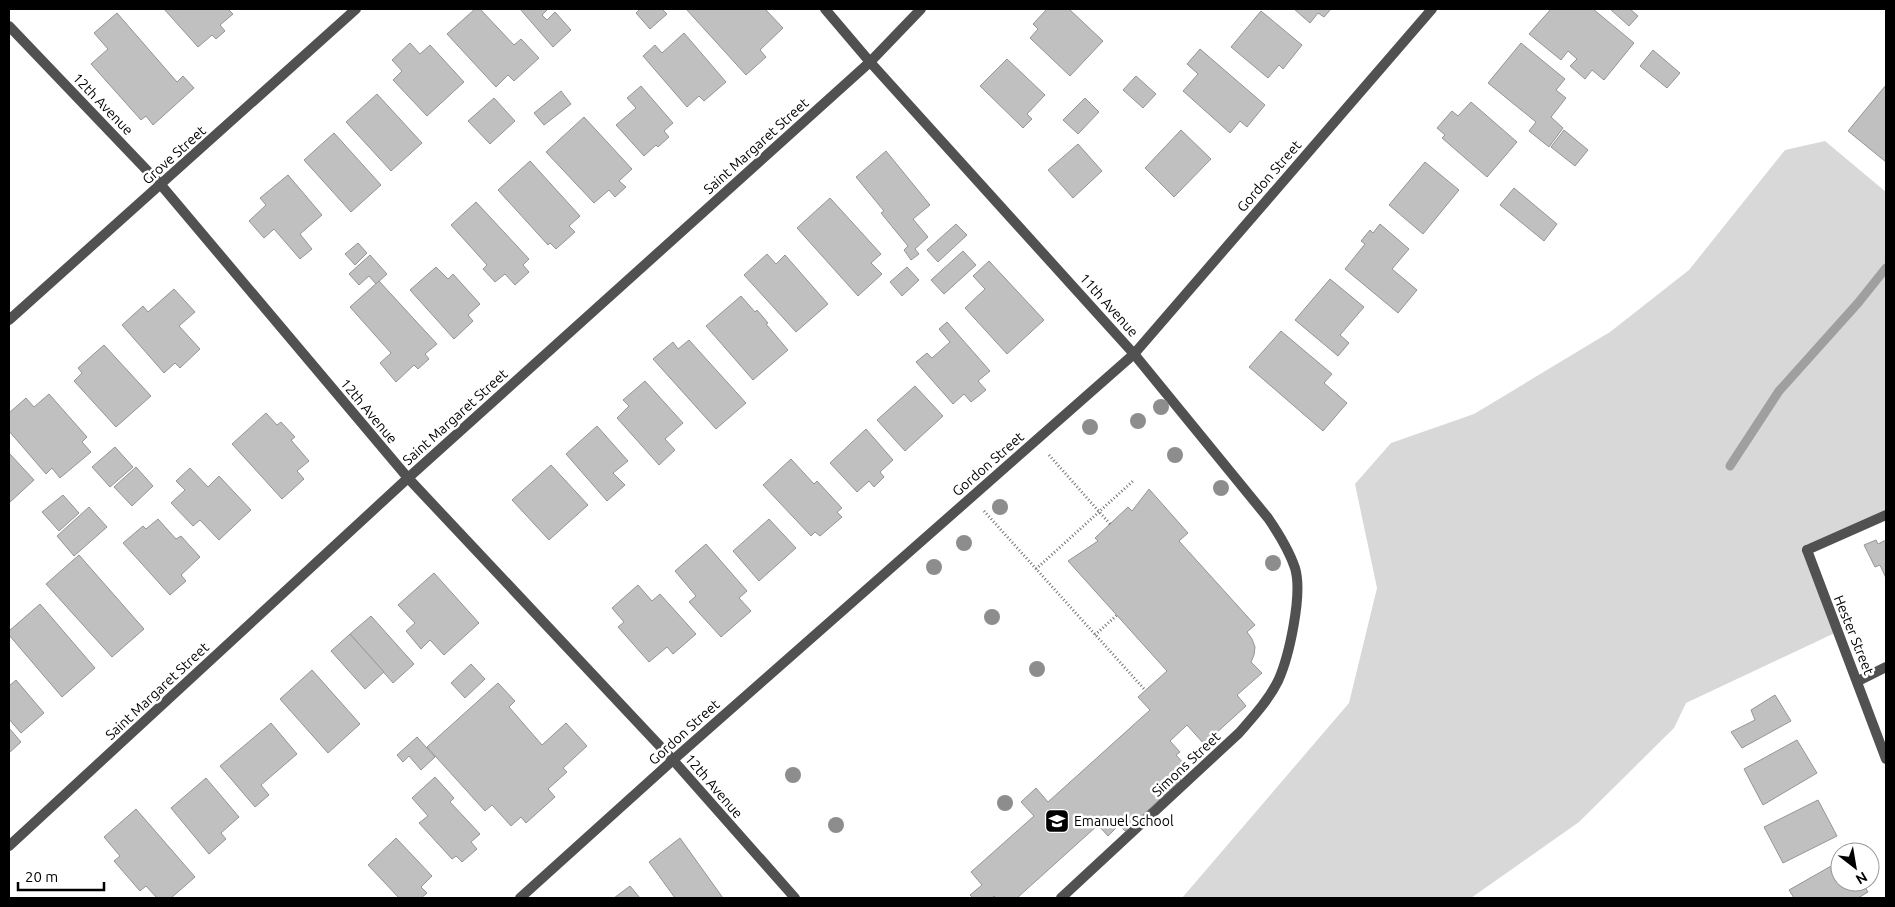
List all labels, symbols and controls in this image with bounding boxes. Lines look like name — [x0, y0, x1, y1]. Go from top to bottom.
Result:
street label: 12th Avenue — [70, 70, 136, 138]
street label: Saint Margaret Street — [700, 94, 812, 197]
street label: Grove Street — [139, 122, 209, 188]
street label: Gordon Street — [1234, 137, 1305, 215]
street label: 11th Avenue — [1076, 270, 1142, 340]
street label: Saint Margaret Street — [399, 365, 511, 468]
street label: 12th Avenue — [337, 375, 401, 447]
street label: Gordon Street — [949, 428, 1027, 499]
street label: Hester Street — [1831, 593, 1877, 678]
street label: Saint Margaret Street — [102, 639, 212, 743]
street label: Gordon Street — [645, 696, 723, 768]
street label: Simons Street — [1149, 728, 1224, 800]
street label: 12th Avenue — [682, 751, 746, 821]
school or university icon: Emanuel School — [1044, 808, 1070, 834]
place label: Emanuel School — [1074, 813, 1174, 829]
north arrow — [1830, 842, 1880, 892]
scale bar — [18, 860, 104, 892]
text: 20 m — [25, 868, 58, 885]
text: N — [1853, 869, 1870, 888]

